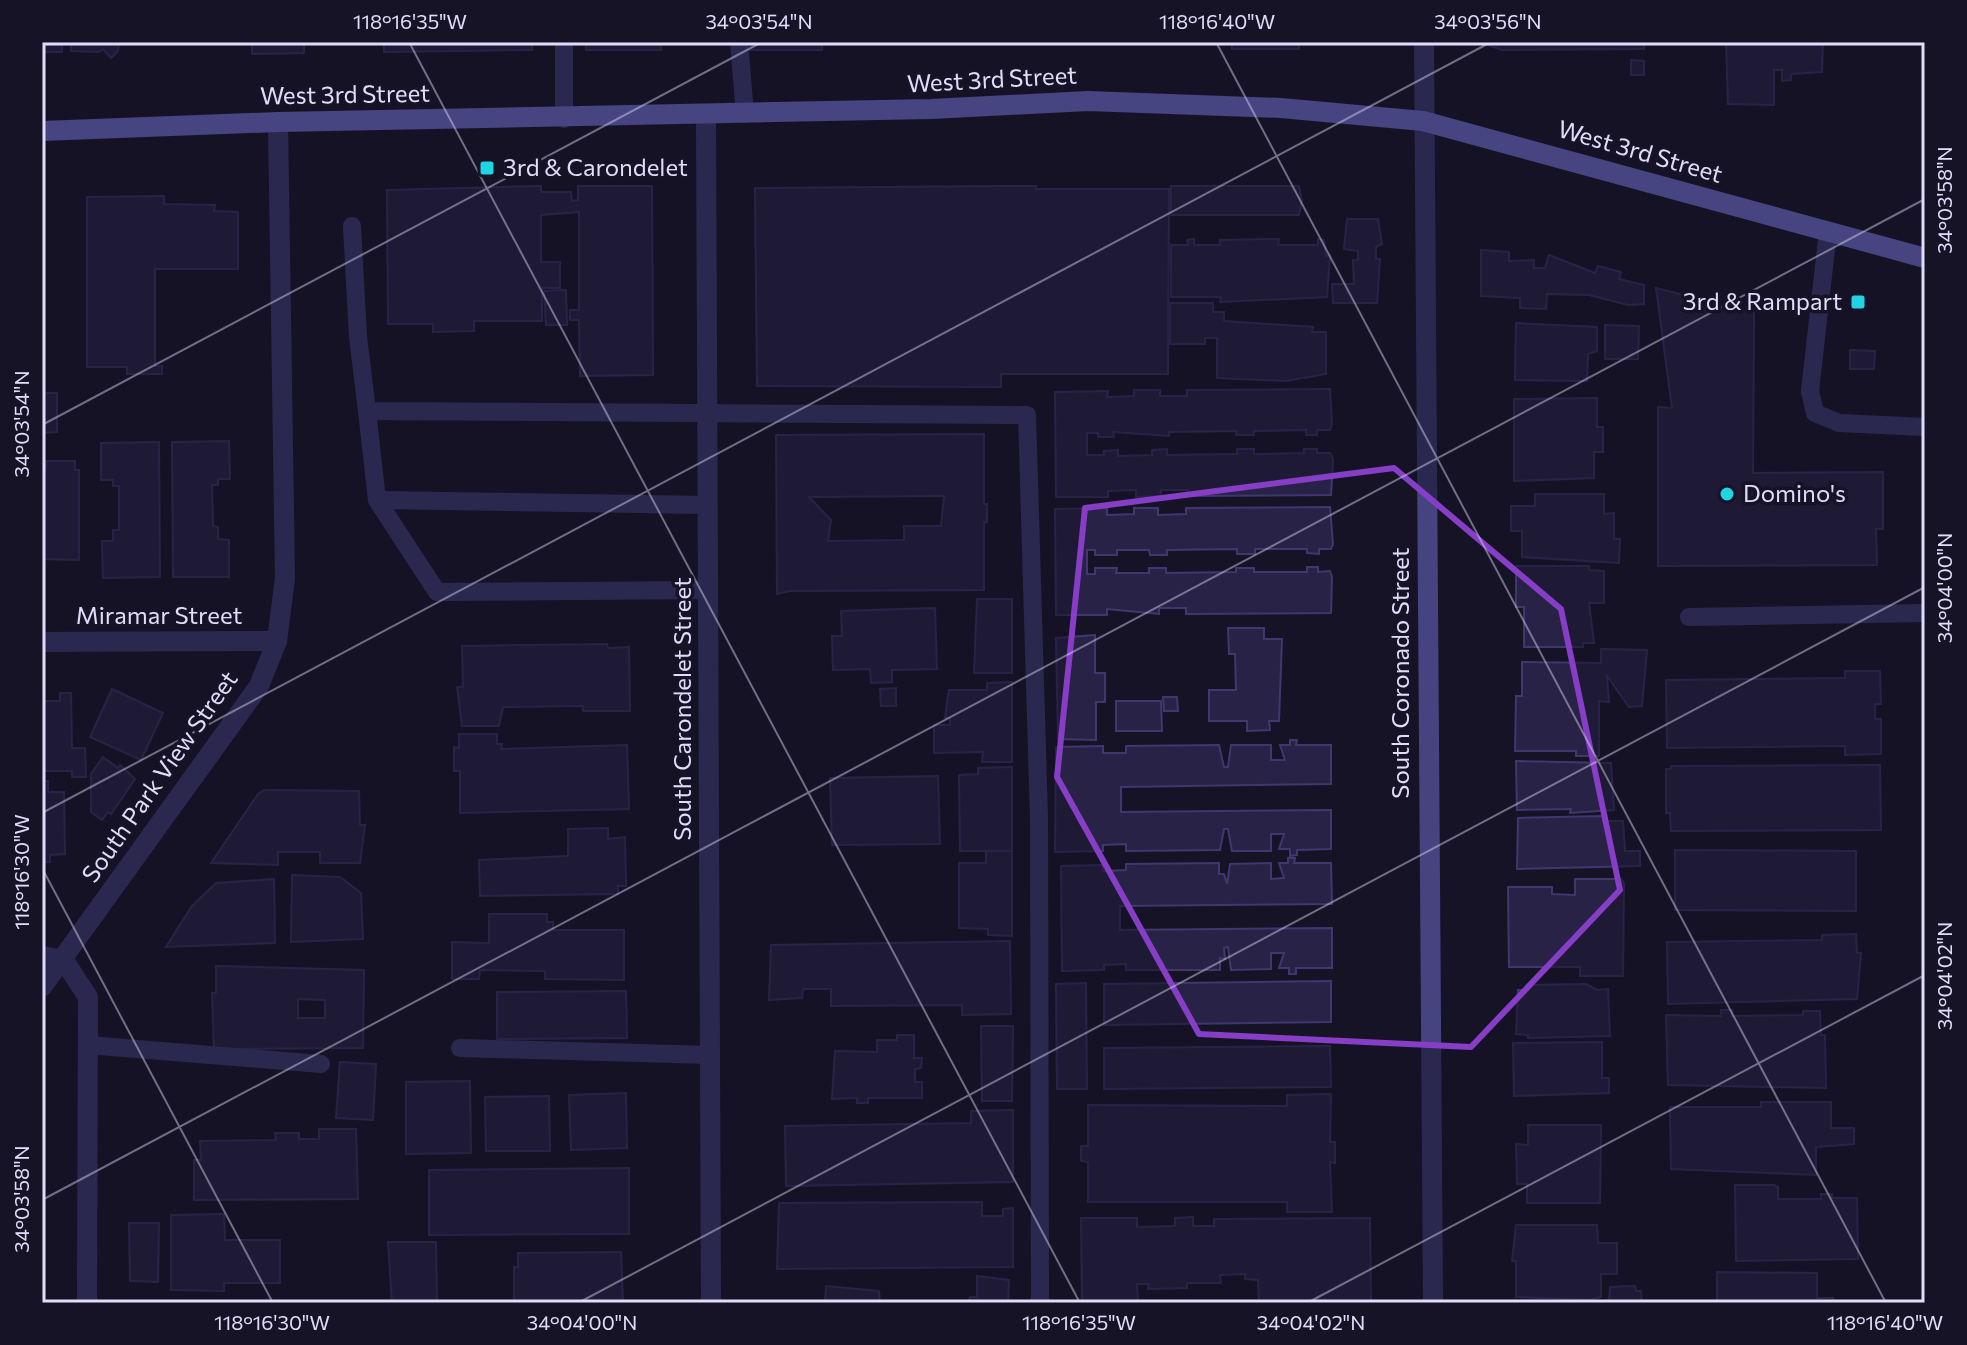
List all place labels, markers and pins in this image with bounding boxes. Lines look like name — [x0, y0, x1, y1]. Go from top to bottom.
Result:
place label: 3rd & Carondelet — [503, 152, 688, 181]
marker: 3rd & Carondelet — [478, 159, 496, 177]
place label: 3rd & Rampart — [1683, 286, 1842, 315]
marker: 3rd & Rampart — [1849, 293, 1867, 311]
place label: Domino's — [1743, 478, 1846, 507]
marker: Domino's — [1718, 485, 1736, 503]

